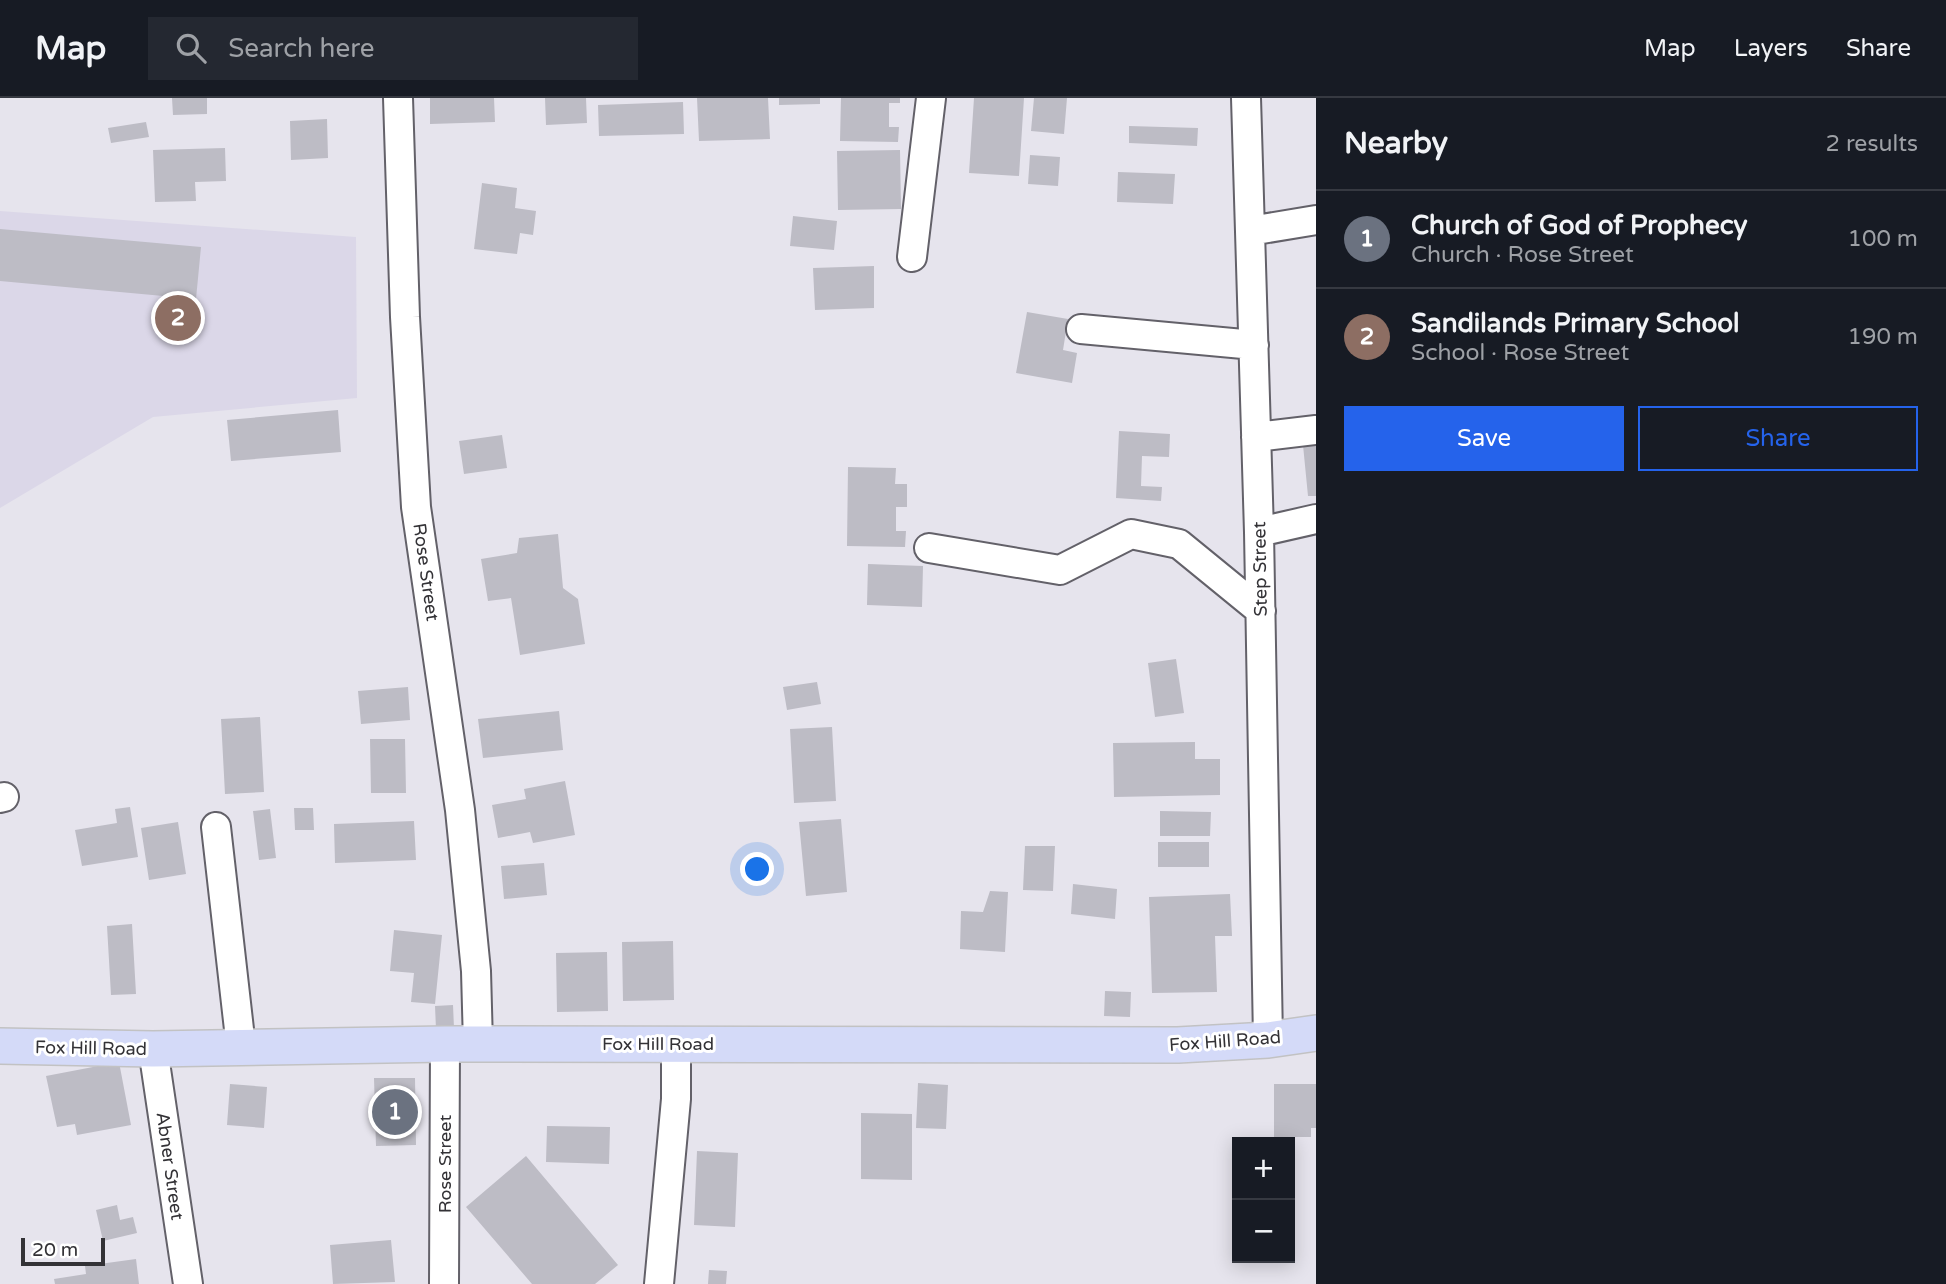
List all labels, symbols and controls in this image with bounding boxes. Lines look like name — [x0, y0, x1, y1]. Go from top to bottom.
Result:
search box — [148, 17, 638, 80]
text: Map — [35, 29, 106, 68]
icon: search — [172, 29, 210, 67]
text: Search here — [228, 33, 374, 64]
text: Map — [1644, 34, 1696, 63]
text: Layers — [1734, 34, 1808, 63]
text: Share — [1846, 34, 1911, 63]
text: Nearby — [1344, 125, 1448, 162]
text: 2 results — [1825, 130, 1918, 158]
text: Church of God of Prophecy — [1411, 210, 1747, 241]
text: 1 — [1360, 225, 1374, 253]
text: 100 m — [1848, 225, 1918, 253]
text: Church · Rose Street — [1411, 241, 1634, 269]
pin: 2 — [155, 292, 201, 344]
text: Sandilands Primary School — [1411, 308, 1740, 339]
text: 2 — [1360, 323, 1374, 351]
text: 190 m — [1848, 323, 1918, 351]
text: School · Rose Street — [1411, 339, 1629, 367]
button: Save — [1344, 406, 1624, 471]
button: Share — [1638, 406, 1918, 471]
street label: Step Street — [1248, 521, 1272, 617]
street label: Rose Street — [408, 522, 444, 623]
your location — [740, 852, 774, 886]
street label: Fox Hill Road — [1168, 1026, 1282, 1056]
street label: Fox Hill Road — [602, 1033, 714, 1055]
street label: Fox Hill Road — [35, 1036, 147, 1060]
pin: 1 — [372, 1086, 418, 1138]
street label: Abner Street — [152, 1111, 188, 1222]
street label: Rose Street — [434, 1115, 456, 1213]
map controls — [1232, 1137, 1295, 1263]
button: + — [1232, 1137, 1295, 1200]
button: − — [1232, 1200, 1295, 1263]
scale bar — [21, 1235, 105, 1267]
text: 20 m — [32, 1239, 78, 1261]

